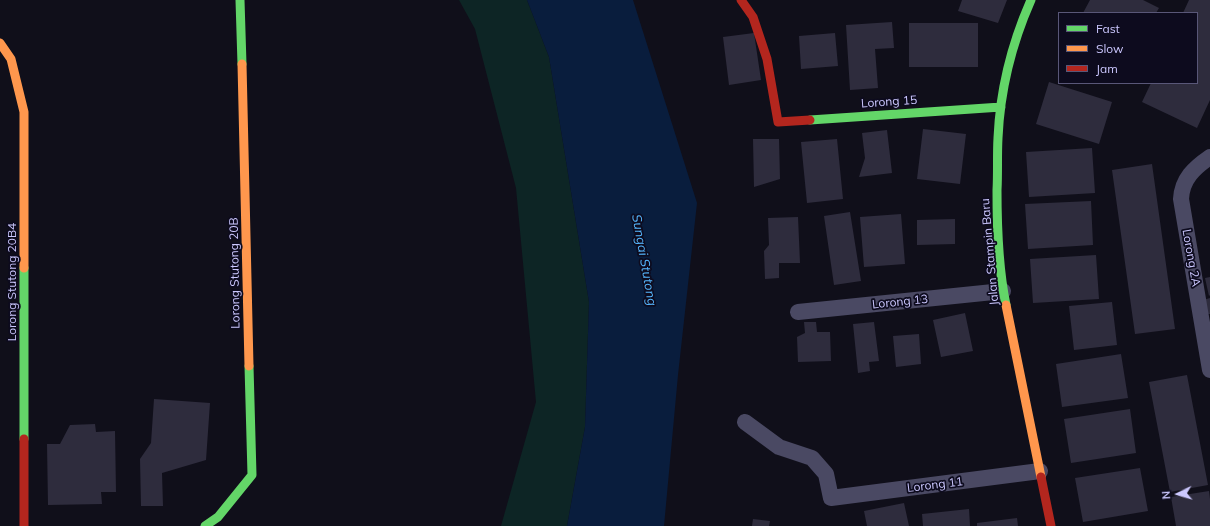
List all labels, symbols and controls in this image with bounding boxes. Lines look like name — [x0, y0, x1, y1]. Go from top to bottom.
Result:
legend — [1058, 12, 1198, 84]
text: Fast — [1096, 21, 1120, 36]
text: Slow — [1096, 41, 1124, 56]
text: Jam — [1096, 61, 1118, 76]
street label: Lorong 15 — [860, 93, 918, 111]
street label: Jalan Stampin Baru — [978, 198, 1002, 306]
water label: Sungai Stutong — [628, 213, 660, 307]
street label: Lorong Stutong 20B — [227, 217, 243, 329]
street label: Lorong Stutong 20B4 — [5, 223, 19, 341]
street label: Lorong 2A — [1179, 228, 1203, 288]
street label: Lorong 13 — [871, 292, 929, 312]
street label: Lorong 11 — [906, 474, 964, 496]
north arrow — [1158, 474, 1198, 514]
text: N — [1159, 490, 1173, 500]

